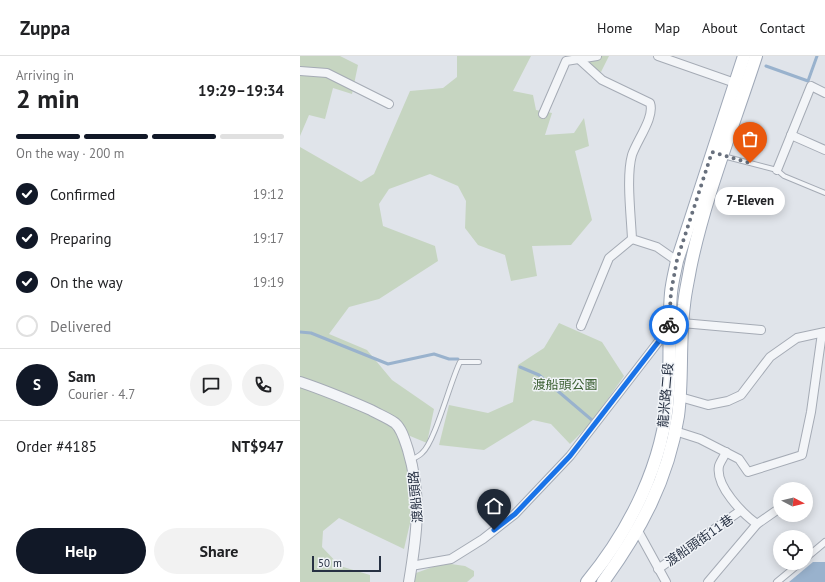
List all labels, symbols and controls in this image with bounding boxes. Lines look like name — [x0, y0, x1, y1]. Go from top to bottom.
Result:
text: Zuppa — [20, 16, 70, 40]
text: Home — [597, 19, 632, 37]
text: Map — [654, 19, 680, 37]
text: About — [702, 19, 738, 37]
text: Contact — [760, 19, 805, 37]
text: Arriving in — [16, 67, 74, 84]
text: 19:29–19:34 — [198, 81, 284, 100]
text: 2 min — [16, 82, 79, 115]
pin — [733, 122, 767, 163]
icon: bag — [739, 128, 761, 150]
text: On the way · 200 m — [16, 145, 124, 162]
icon: check — [16, 183, 38, 205]
text: Confirmed — [50, 185, 115, 204]
text: 19:12 — [253, 186, 284, 203]
callout: 7-Eleven — [715, 187, 785, 215]
text: 7-Eleven — [726, 192, 774, 209]
icon: check — [16, 227, 38, 249]
text: Preparing — [50, 229, 112, 248]
text: 19:17 — [253, 230, 284, 247]
icon: check — [16, 271, 38, 293]
text: On the way — [50, 273, 123, 292]
text: 19:19 — [253, 274, 284, 291]
courier — [649, 305, 689, 345]
icon: bike — [658, 314, 680, 336]
text: Delivered — [50, 317, 111, 336]
street label: 龍米路二段 — [654, 362, 677, 428]
button: chat — [190, 364, 232, 406]
button: phone — [242, 364, 284, 406]
text: Sam — [68, 367, 95, 386]
text: S — [33, 375, 41, 394]
park label: 渡船頭公園 — [532, 376, 598, 393]
text: Courier · 4.7 — [68, 386, 135, 403]
text: Order #4185 — [16, 437, 97, 456]
text: NT$947 — [232, 437, 284, 456]
street label: 渡船頭路 — [405, 470, 426, 524]
north arrow — [773, 482, 813, 522]
map controls — [773, 482, 813, 570]
pin — [477, 489, 511, 530]
icon: home — [483, 495, 505, 517]
street label: 渡船頭街11巷 — [662, 511, 737, 570]
button: Help — [16, 528, 146, 574]
button: Share — [154, 528, 284, 574]
button: locate — [773, 530, 813, 570]
scale bar — [312, 554, 381, 573]
text: 50 m — [318, 556, 342, 570]

